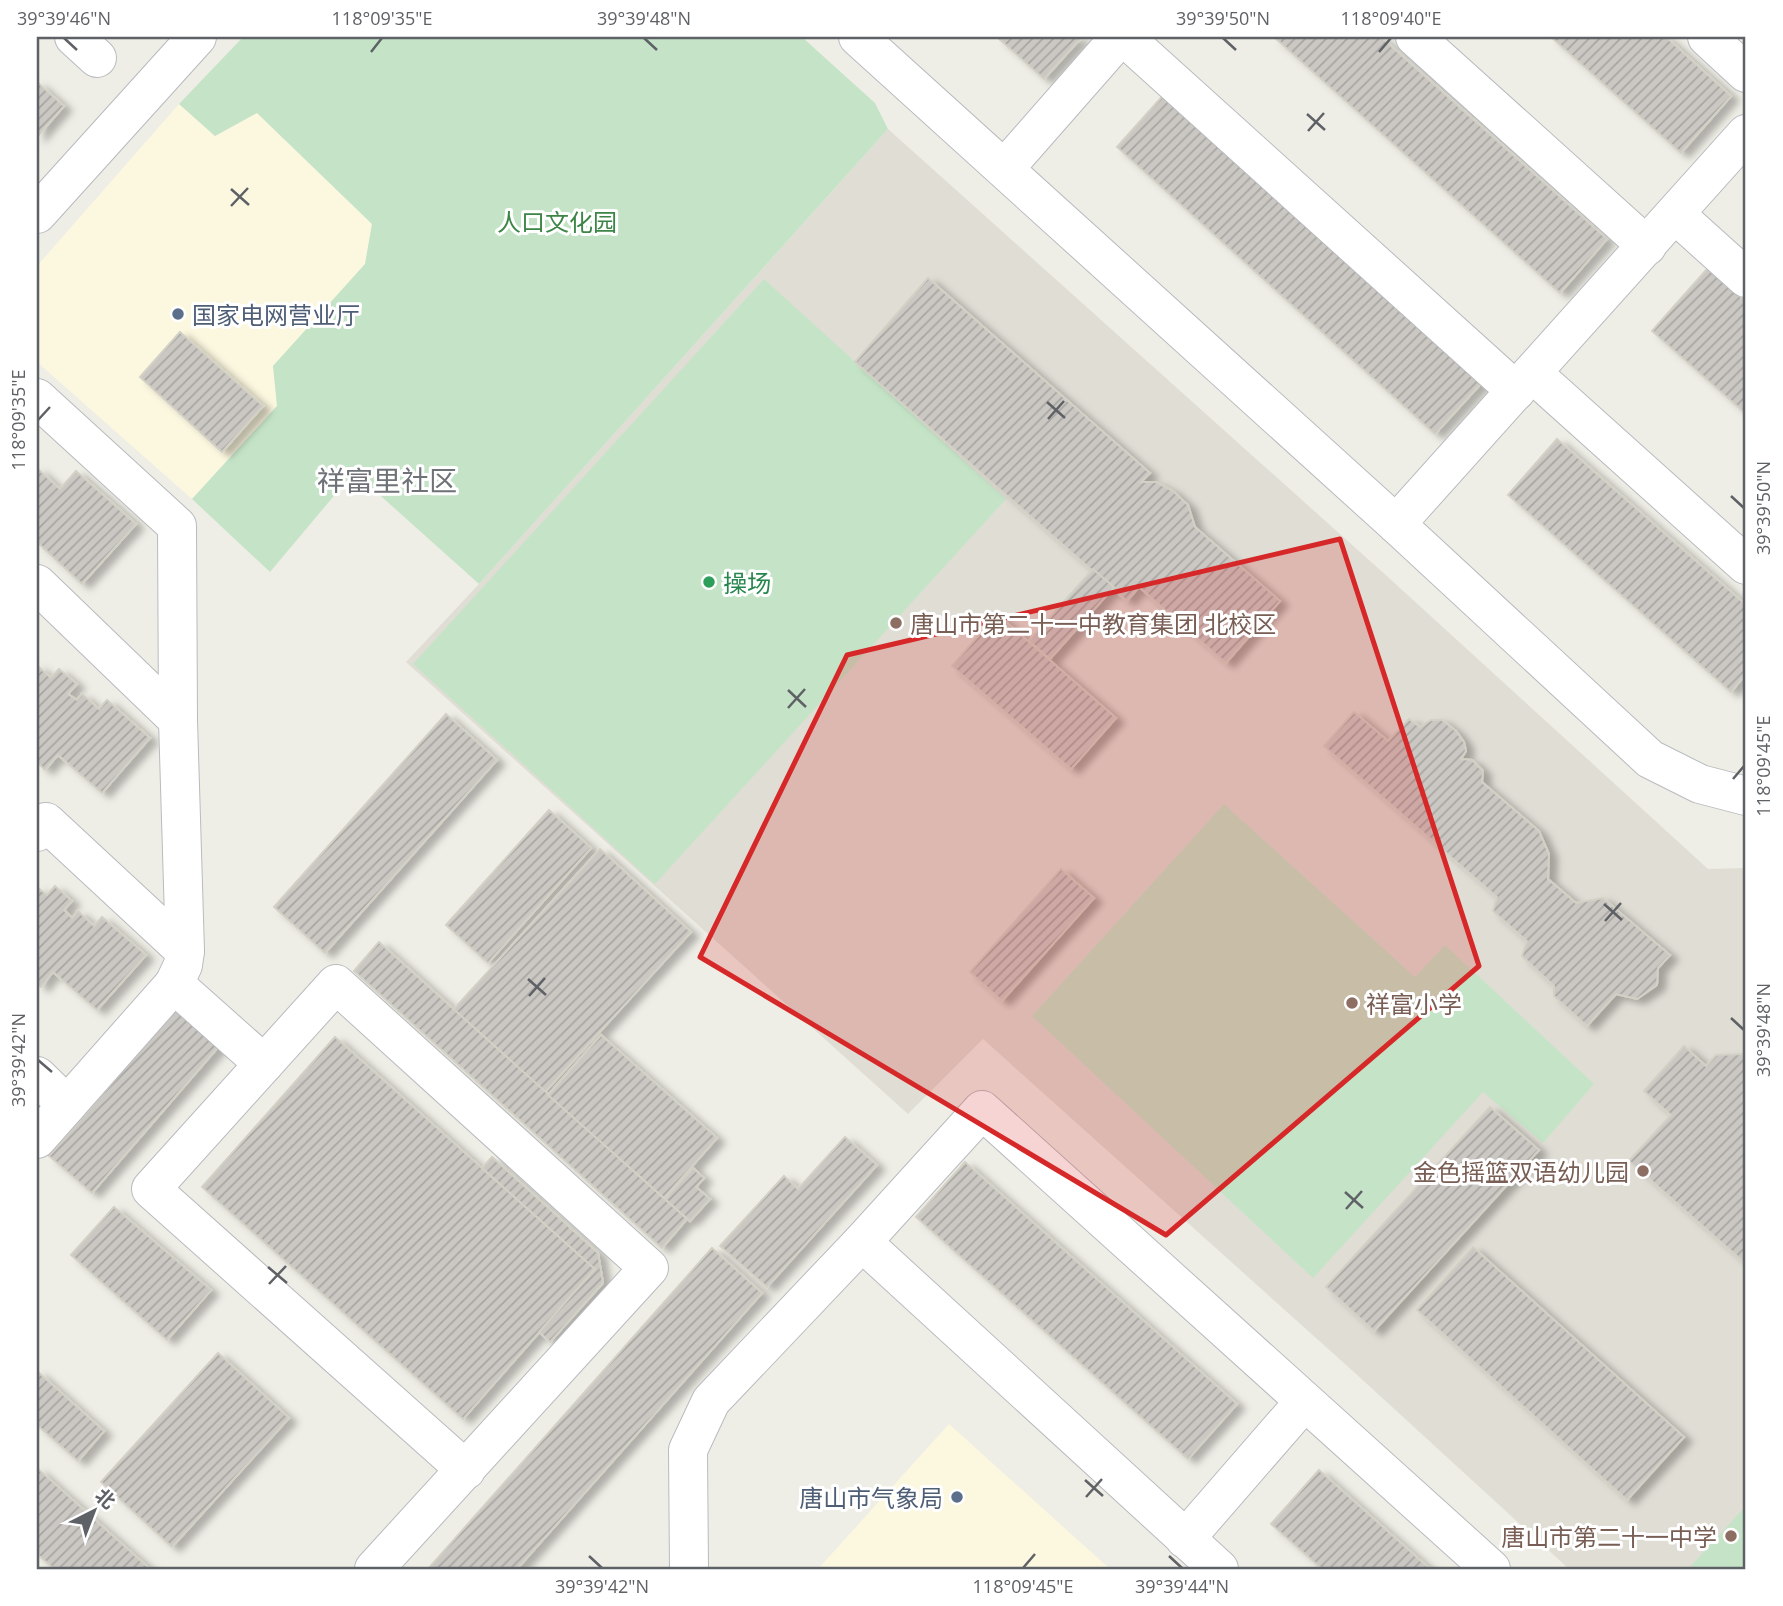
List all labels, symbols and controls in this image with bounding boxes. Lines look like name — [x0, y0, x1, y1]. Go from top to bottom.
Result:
text: 39°39'46"N — [17, 6, 111, 30]
text: 118°09'35"E — [332, 6, 432, 30]
text: 39°39'48"N — [597, 6, 691, 30]
text: 39°39'50"N — [1176, 6, 1270, 30]
text: 118°09'40"E — [1341, 6, 1441, 30]
park label: 人口文化园 — [497, 205, 617, 238]
place label: 国家电网营业厅 — [192, 298, 360, 331]
marker: 国家电网营业厅 — [170, 306, 186, 322]
text: 118°09'35"E — [6, 370, 30, 470]
district label: 祥富里社区 — [317, 461, 457, 499]
text: 39°39'50"N — [1751, 461, 1775, 555]
place label: 操场 — [723, 566, 771, 599]
marker: 操场 — [701, 574, 717, 590]
place label: 唐山市第二十一中教育集团 北校区 — [910, 607, 1276, 640]
marker: 唐山市第二十一中教育集团 北校区 — [888, 615, 904, 631]
text: 118°09'45"E — [1751, 716, 1775, 816]
text: 39°39'48"N — [1751, 983, 1775, 1077]
place label: 祥富小学 — [1366, 987, 1462, 1020]
marker: 祥富小学 — [1344, 995, 1360, 1011]
text: 39°39'42"N — [6, 1013, 30, 1107]
place label: 金色摇篮双语幼儿园 — [1413, 1155, 1629, 1188]
marker: 金色摇篮双语幼儿园 — [1635, 1163, 1651, 1179]
north arrow — [60, 1476, 130, 1546]
place label: 唐山市气象局 — [799, 1481, 943, 1514]
text: 北 — [90, 1482, 121, 1514]
marker: 唐山市气象局 — [949, 1489, 965, 1505]
place label: 唐山市第二十一中学 — [1501, 1520, 1717, 1553]
marker: 唐山市第二十一中学 — [1723, 1528, 1739, 1544]
text: 39°39'42"N — [555, 1574, 649, 1598]
text: 118°09'45"E — [973, 1574, 1073, 1598]
text: 39°39'44"N — [1135, 1574, 1229, 1598]

